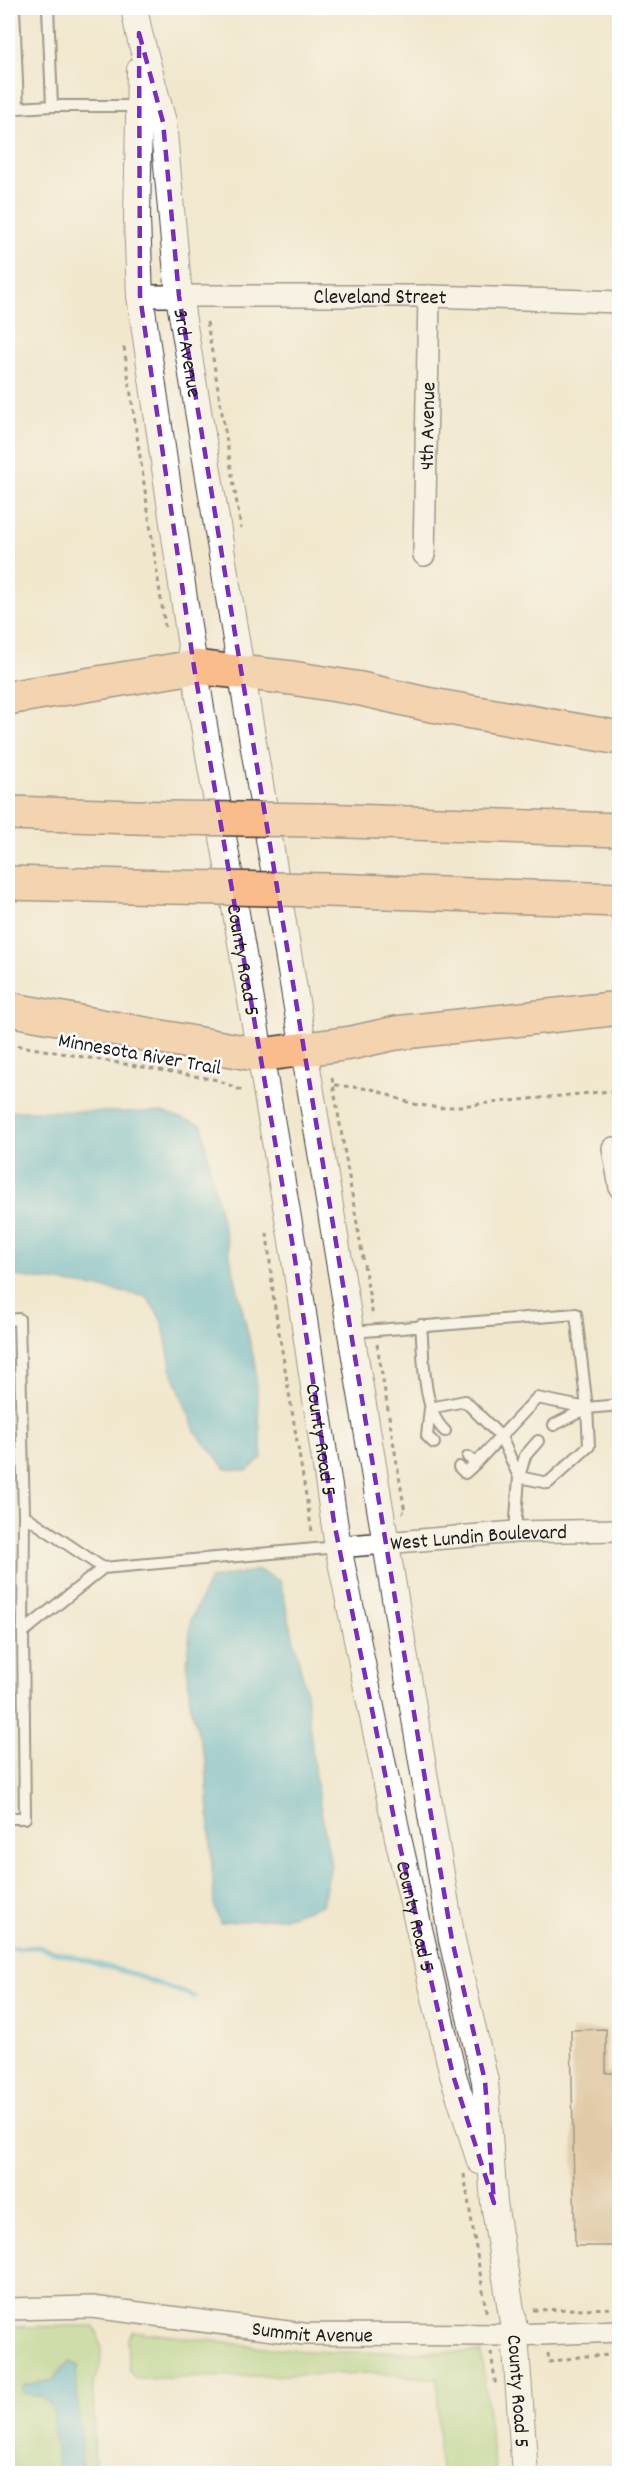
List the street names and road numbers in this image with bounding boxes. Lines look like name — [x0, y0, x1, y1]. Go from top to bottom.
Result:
street label: Cleveland Street — [314, 284, 447, 315]
street label: 3rd Avenue — [163, 307, 208, 400]
street label: 4th Avenue — [414, 382, 445, 471]
street label: County Road 5 — [217, 902, 265, 1019]
street label: Minnesota River Trail — [56, 1027, 223, 1085]
street label: County Road 5 — [296, 1382, 342, 1498]
street label: West Lundin Boulevard — [389, 1519, 567, 1561]
street label: County Road 5 — [386, 1858, 441, 1975]
street label: Summit Avenue — [250, 2315, 373, 2352]
street label: County Road 5 — [497, 2334, 535, 2449]

